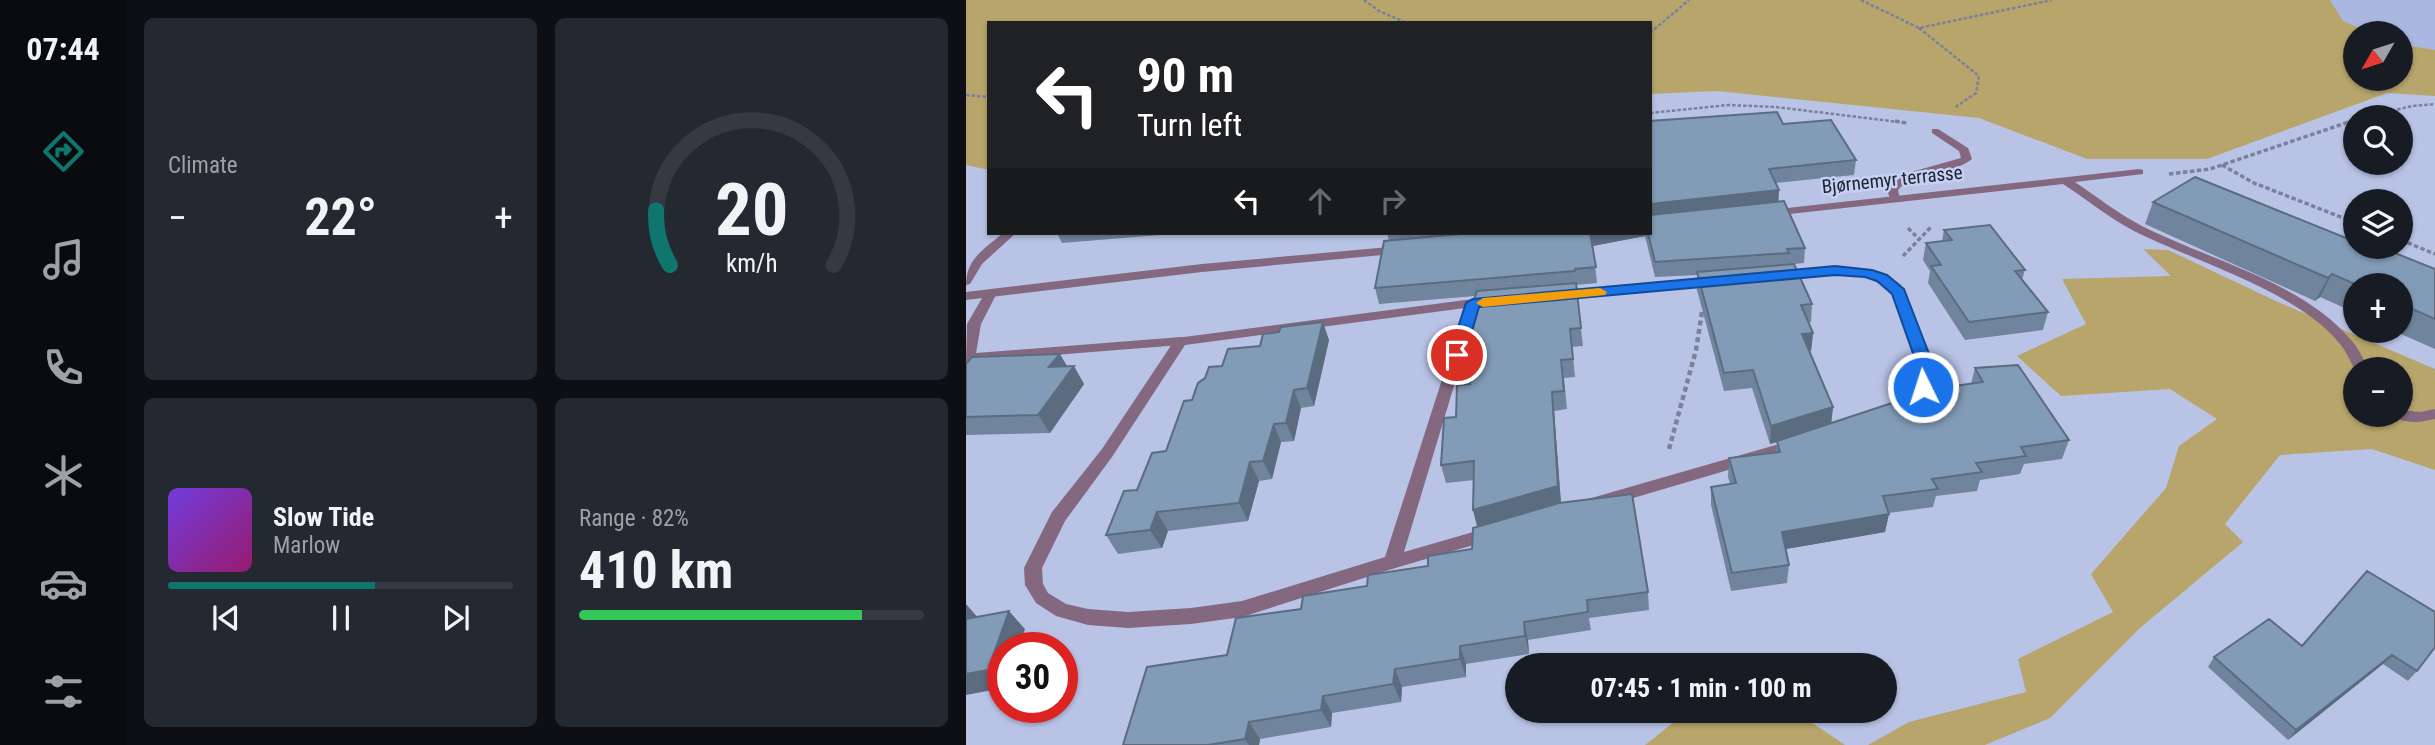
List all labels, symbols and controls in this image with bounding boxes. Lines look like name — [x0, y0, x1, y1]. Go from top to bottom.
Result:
north arrow — [2343, 21, 2413, 91]
map controls — [2343, 21, 2413, 427]
text: 07:44 — [26, 30, 100, 68]
text: 90 m — [1137, 47, 1234, 104]
icon: left — [1022, 49, 1113, 140]
button: search — [2343, 105, 2413, 175]
text: Turn left — [1137, 106, 1242, 144]
icon: directions — [39, 127, 88, 176]
text: Climate — [168, 152, 238, 179]
street label: Bjørnemyr terrasse — [1821, 161, 1964, 198]
text: 20 — [715, 167, 788, 253]
icon: left — [1228, 182, 1266, 220]
icon: ahead — [1301, 182, 1339, 220]
icon: right — [1374, 182, 1412, 220]
text: 22° — [304, 187, 377, 248]
button: layers — [2343, 189, 2413, 259]
text: − — [168, 196, 187, 240]
text: + — [494, 196, 513, 240]
icon: music — [39, 235, 88, 284]
text: km/h — [726, 249, 777, 278]
button: + — [2343, 273, 2413, 343]
pin — [1427, 325, 1487, 385]
icon: arrive — [1438, 336, 1476, 374]
icon: phone — [39, 343, 88, 392]
position arrow — [1886, 350, 1960, 424]
button: − — [2343, 357, 2413, 427]
icon: climate — [39, 451, 88, 500]
text: Slow Tide — [273, 502, 374, 532]
text: Range · 82% — [579, 505, 689, 532]
text: Marlow — [273, 532, 340, 559]
text: 410 km — [579, 540, 733, 601]
icon: car — [39, 559, 88, 608]
icon: previous — [207, 599, 245, 637]
icon: pause — [322, 599, 360, 637]
icon: next — [437, 599, 475, 637]
speed limit sign: 30 — [987, 632, 1078, 723]
icon: filters — [39, 667, 88, 716]
text: 07:45 · 1 min · 100 m — [1591, 673, 1811, 703]

